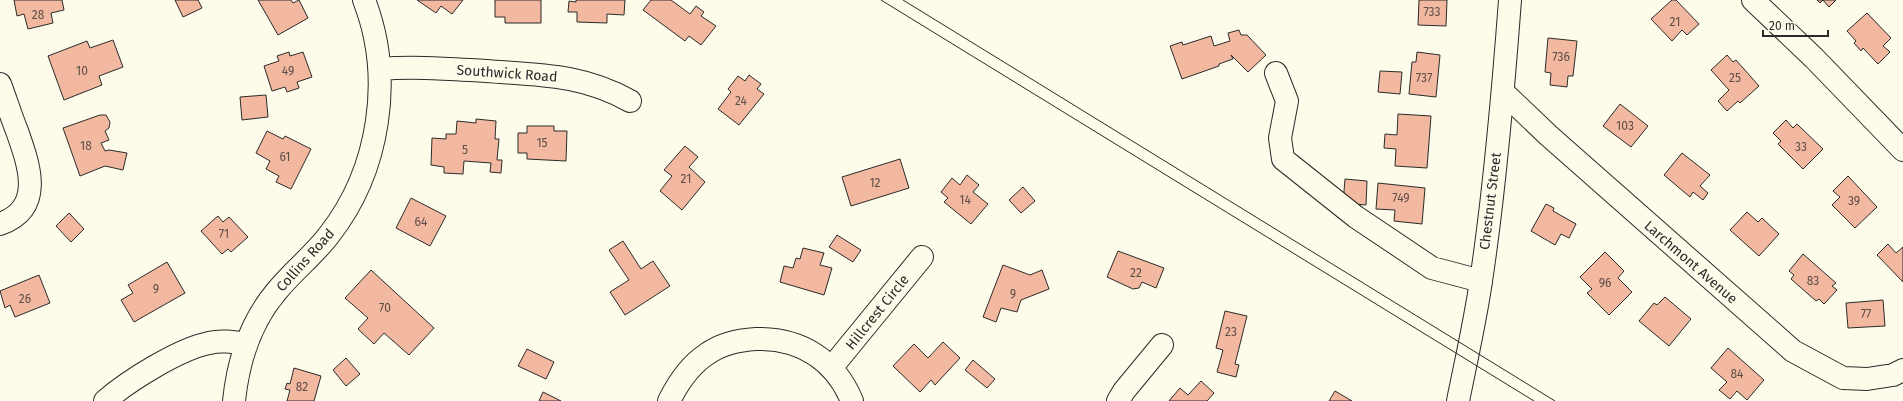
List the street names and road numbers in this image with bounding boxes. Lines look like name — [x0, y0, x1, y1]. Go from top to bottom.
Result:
street label: Southwick Road — [456, 61, 558, 86]
street label: Chestnut Street — [1476, 150, 1505, 251]
street label: Larchmont Avenue — [1641, 217, 1741, 307]
street label: Collins Road — [273, 225, 338, 295]
street label: Hillcrest Circle — [842, 271, 913, 353]

